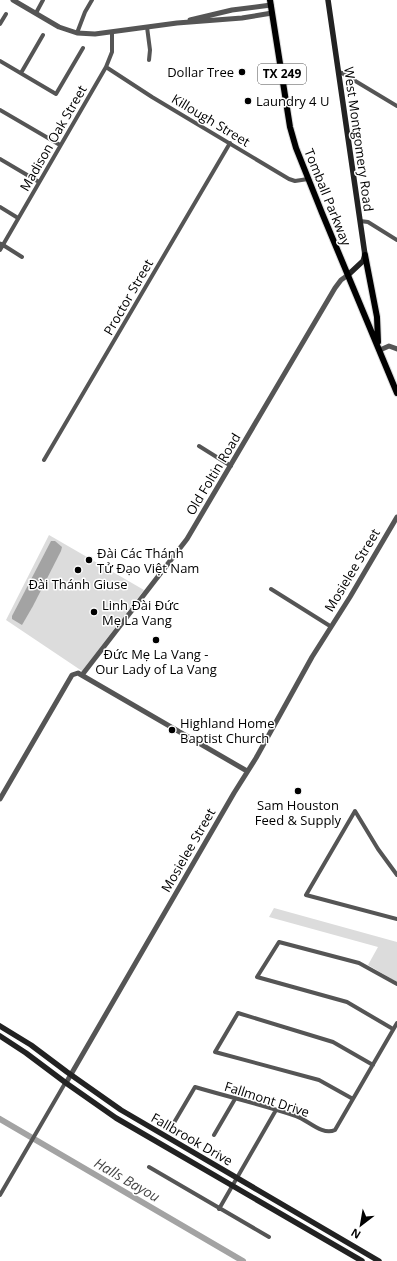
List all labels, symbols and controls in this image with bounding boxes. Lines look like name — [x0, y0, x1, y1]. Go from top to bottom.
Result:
place label: Dollar Tree — [167, 63, 234, 81]
road number: TX 249 — [258, 64, 306, 84]
street label: West Montgomery Road — [340, 65, 378, 213]
marker: Dollar Tree — [237, 67, 247, 77]
street label: Madison Oak Street — [15, 81, 91, 194]
street label: Killough Street — [169, 90, 254, 151]
place label: Laundry 4 U — [256, 92, 329, 110]
marker: Laundry 4 U — [243, 96, 253, 106]
street label: Tomball Parkway — [300, 146, 356, 249]
street label: Proctor Street — [99, 256, 157, 338]
street label: Old Foltin Road — [181, 430, 245, 518]
street label: Mosielee Street — [320, 525, 384, 615]
place label: Đài Các Thánh Tử Đạo Việt Nam — [97, 544, 199, 577]
marker: Đài Các Thánh Tử Đạo Việt Nam — [84, 555, 94, 565]
marker: Đài Thánh Giuse — [73, 565, 83, 575]
place label: Đài Thánh Giuse — [28, 575, 128, 593]
place label: Linh Đài Đức Mẹ La Vang — [102, 596, 179, 629]
marker: Linh Đài Đức Mẹ La Vang — [89, 607, 99, 617]
marker: Đức Mẹ La Vang - Our Lady of La Vang — [151, 635, 161, 645]
place label: Đức Mẹ La Vang - Our Lady of La Vang — [95, 645, 217, 678]
place label: Highland Home Baptist Church — [180, 714, 274, 747]
marker: Highland Home Baptist Church — [167, 725, 177, 735]
marker: Sam Houston Feed & Supply — [293, 786, 303, 796]
place label: Sam Houston Feed & Supply — [255, 796, 342, 829]
street label: Mosielee Street — [157, 805, 219, 895]
street label: Fallmont Drive — [222, 1077, 312, 1121]
street label: Fallbrook Drive — [148, 1108, 236, 1170]
water label: Halls Bayou — [91, 1153, 164, 1206]
north arrow — [341, 1205, 381, 1245]
text: N — [348, 1225, 363, 1243]

